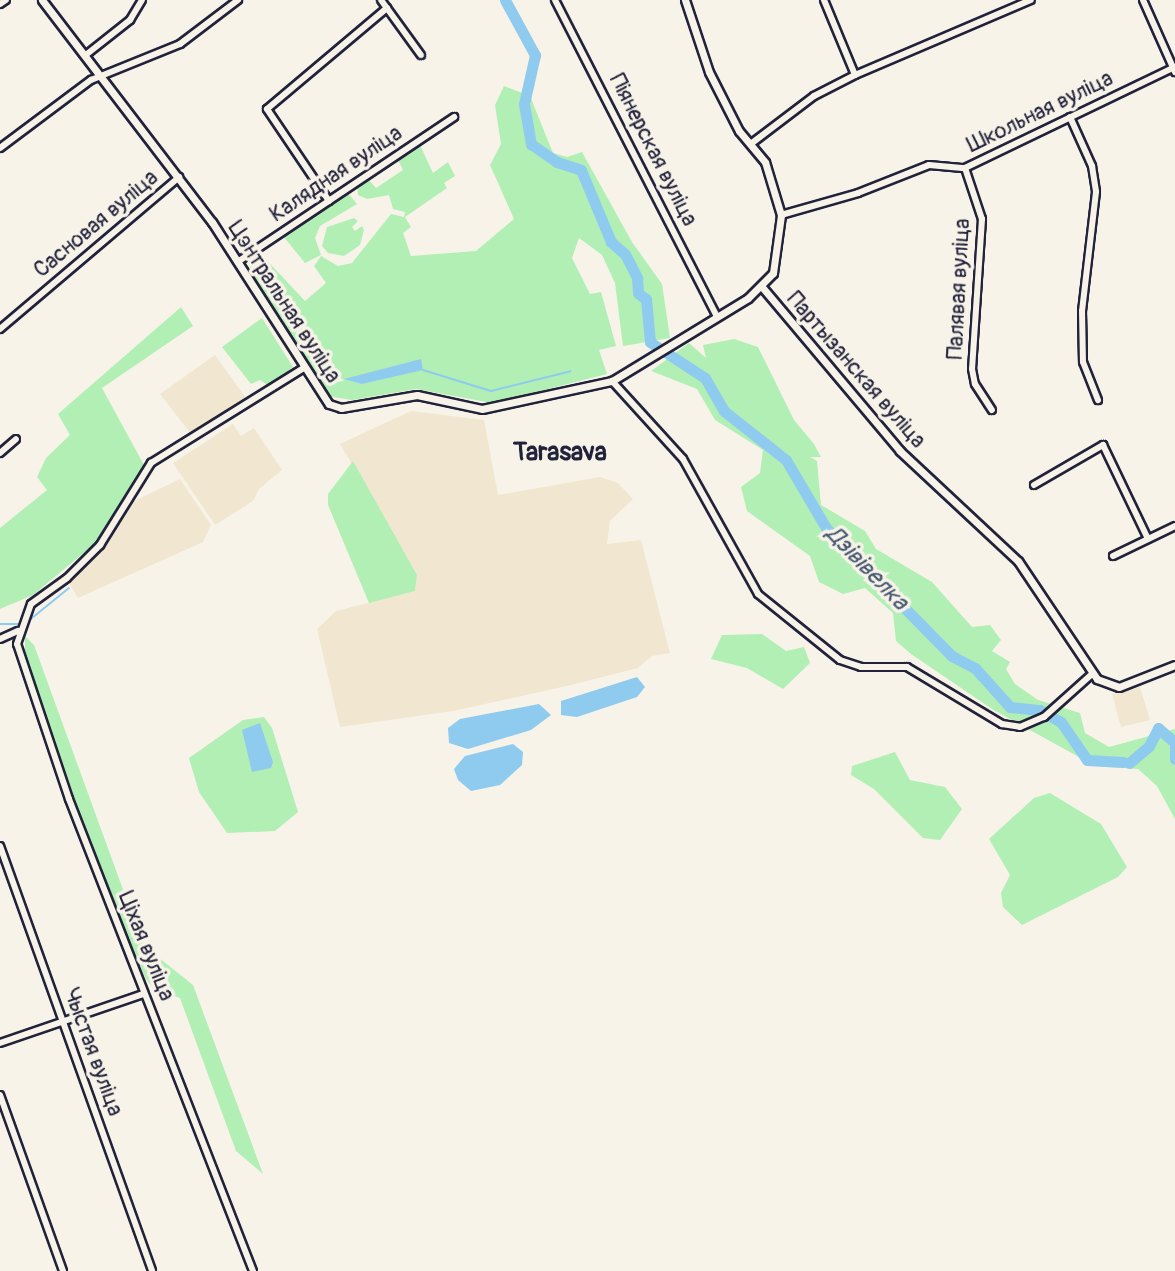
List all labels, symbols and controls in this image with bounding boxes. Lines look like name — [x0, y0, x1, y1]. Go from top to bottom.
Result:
street label: Школьная вуліца — [963, 65, 1117, 159]
street label: Піянерская вуліца — [603, 69, 703, 231]
street label: Калядная вуліца — [265, 120, 407, 228]
street label: Сасновая вуліца — [29, 164, 163, 284]
street label: Цэнтральная вуліца — [222, 216, 346, 388]
street label: Палявая вуліца — [942, 218, 976, 360]
street label: Партызанская вуліца — [781, 286, 931, 454]
district label: Tarasava — [513, 437, 607, 469]
water label: Дзівівелка — [820, 520, 914, 616]
street label: Ціхая вуліца — [112, 887, 180, 1005]
street label: Чыстая вуліца — [58, 984, 128, 1120]

